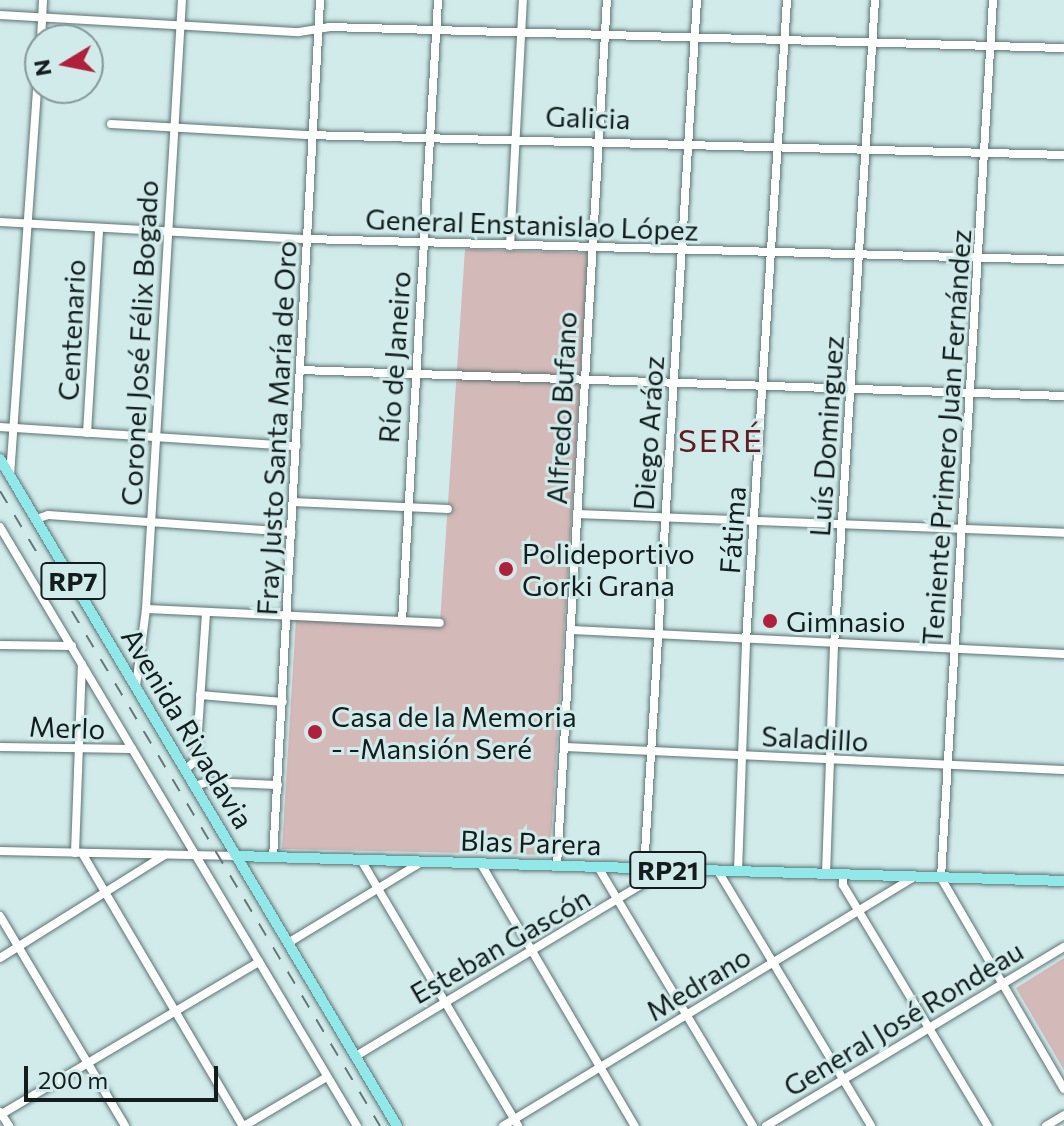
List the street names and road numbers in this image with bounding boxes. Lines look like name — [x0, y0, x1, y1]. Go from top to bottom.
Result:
street label: Galicia — [545, 99, 631, 135]
street label: Coronel José Félix Bogado — [114, 179, 164, 507]
street label: General Enstanislao López — [365, 201, 699, 247]
street label: Teniente Primero Juan Fernández — [915, 228, 977, 646]
street label: Fray Justo Santa María de Oro — [249, 240, 303, 616]
street label: Centenario — [51, 258, 91, 402]
street label: Río de Janeiro — [371, 270, 417, 444]
street label: Alfredo Bufano — [539, 311, 583, 505]
street label: Luís Dominguez — [802, 334, 850, 538]
street label: Diego Aráoz — [626, 355, 670, 511]
street label: Fátima — [712, 485, 752, 575]
road number: RP7 — [39, 559, 107, 603]
street label: Avenida Rivadavia — [115, 622, 261, 834]
street label: Merlo — [28, 709, 106, 745]
street label: Saladillo — [761, 718, 869, 758]
street label: Blas Parera — [460, 823, 602, 861]
road number: RP21 — [628, 848, 708, 892]
street label: Esteban Gascón — [404, 880, 596, 1010]
street label: General José Rondeau — [777, 933, 1029, 1103]
street label: Medrano — [640, 939, 756, 1027]

